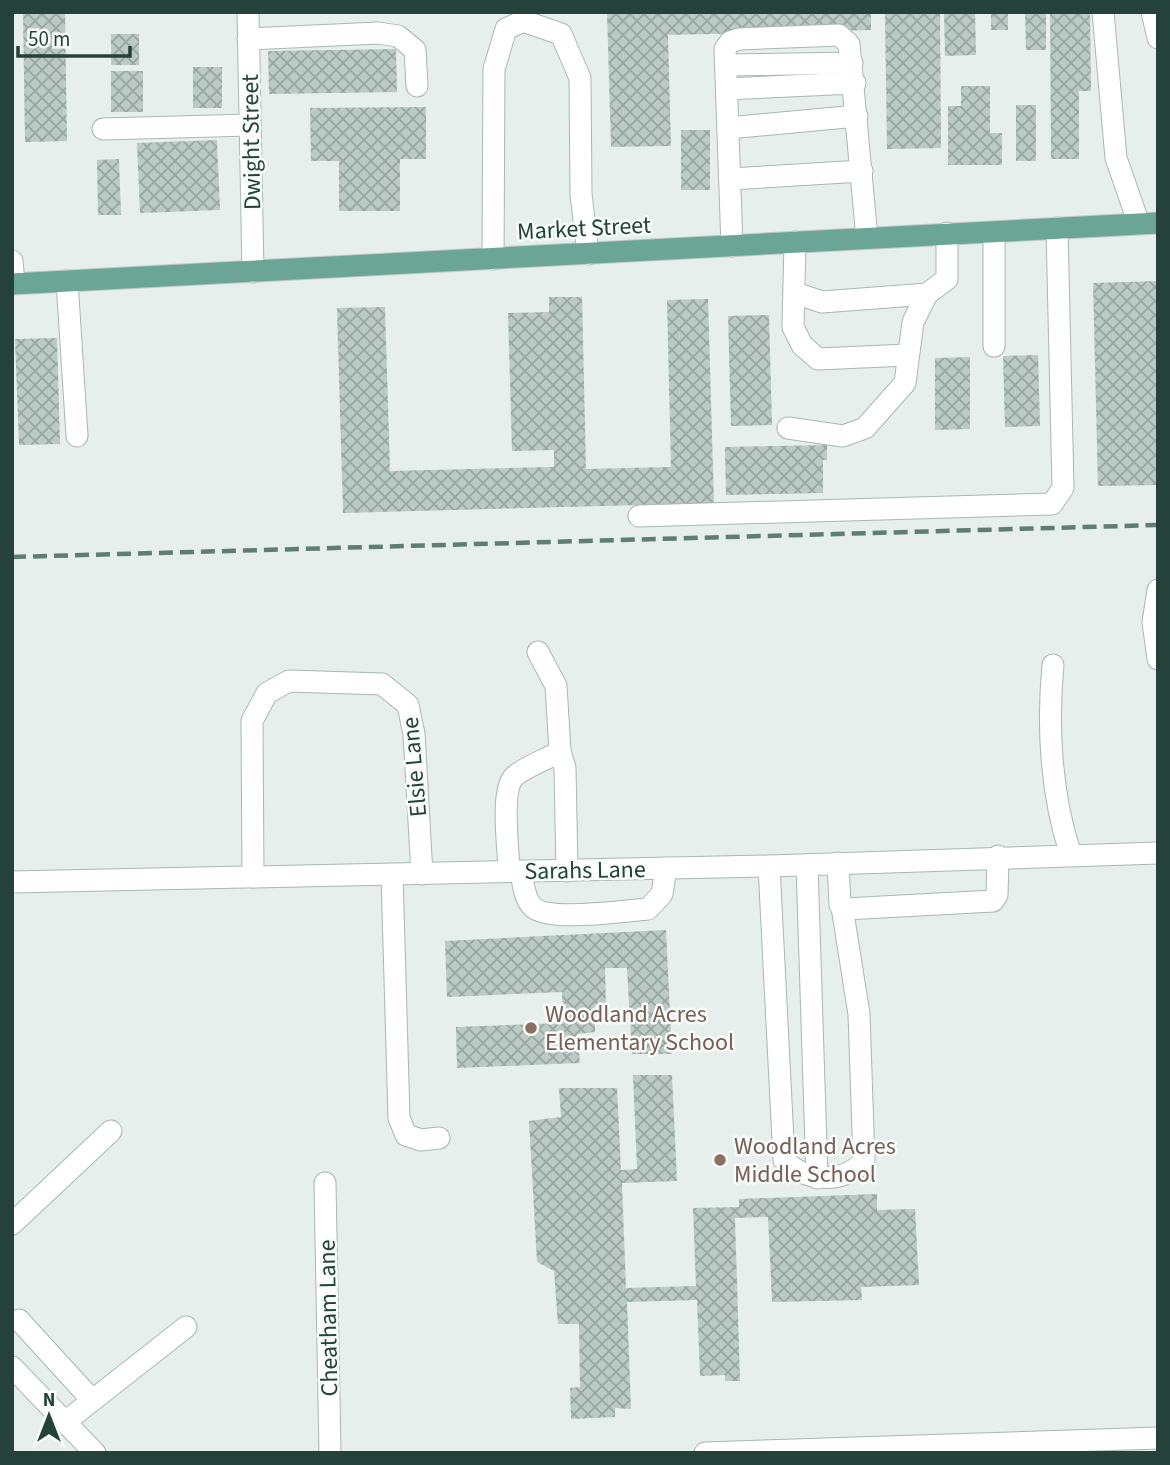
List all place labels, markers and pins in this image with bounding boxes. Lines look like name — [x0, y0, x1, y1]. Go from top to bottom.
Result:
place label: Woodland Acres Elementary School — [545, 997, 734, 1060]
marker: Woodland Acres Elementary School — [523, 1020, 539, 1036]
place label: Woodland Acres Middle School — [734, 1129, 896, 1192]
marker: Woodland Acres Middle School — [712, 1152, 728, 1168]

